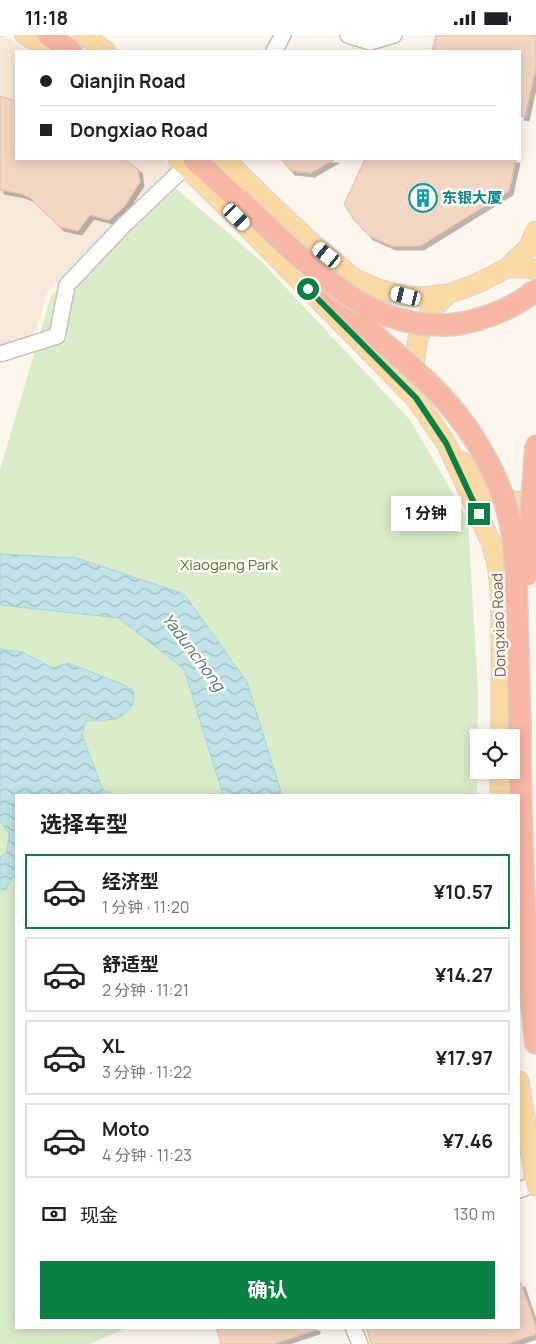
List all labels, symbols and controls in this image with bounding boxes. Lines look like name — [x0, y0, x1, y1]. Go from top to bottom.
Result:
text: 11:18 — [25, 5, 68, 31]
text: Qianjin Road — [70, 68, 186, 94]
text: Dongxiao Road — [70, 117, 208, 143]
building icon: 东银大厦 — [408, 183, 438, 213]
place label: 东银大厦 — [442, 187, 502, 208]
car — [221, 201, 252, 233]
car — [310, 240, 343, 270]
route start — [297, 278, 319, 300]
car — [389, 285, 422, 307]
callout: 1 分钟 — [392, 497, 462, 531]
text: 1 分钟 — [405, 502, 447, 524]
route end — [468, 503, 490, 525]
park label: Xiaogang Park — [180, 554, 278, 575]
street label: Dongxiao Road — [486, 573, 511, 677]
water label: Yadunchong — [158, 609, 231, 696]
map controls — [470, 729, 520, 779]
button: locate — [470, 729, 520, 779]
text: 选择车型 — [40, 809, 128, 839]
text: 经济型 — [102, 868, 159, 894]
icon: car — [42, 869, 87, 914]
text: ¥10.57 — [434, 879, 493, 905]
text: 1 分钟 · 11:20 — [102, 896, 190, 918]
text: 舒适型 — [102, 951, 159, 977]
icon: car — [42, 952, 87, 997]
text: ¥14.27 — [435, 962, 493, 988]
text: 2 分钟 · 11:21 — [102, 979, 189, 1001]
text: XL — [102, 1033, 125, 1059]
icon: car — [42, 1035, 87, 1080]
text: ¥17.97 — [436, 1045, 493, 1071]
text: 3 分钟 · 11:22 — [102, 1061, 192, 1083]
text: Moto — [102, 1116, 149, 1142]
icon: car — [42, 1118, 87, 1163]
text: ¥7.46 — [442, 1128, 493, 1154]
text: 4 分钟 · 11:23 — [102, 1144, 192, 1166]
icon: cash — [40, 1200, 68, 1228]
text: 现金 — [80, 1202, 118, 1228]
text: 130 m — [453, 1203, 495, 1225]
button: 确认 — [40, 1261, 495, 1319]

